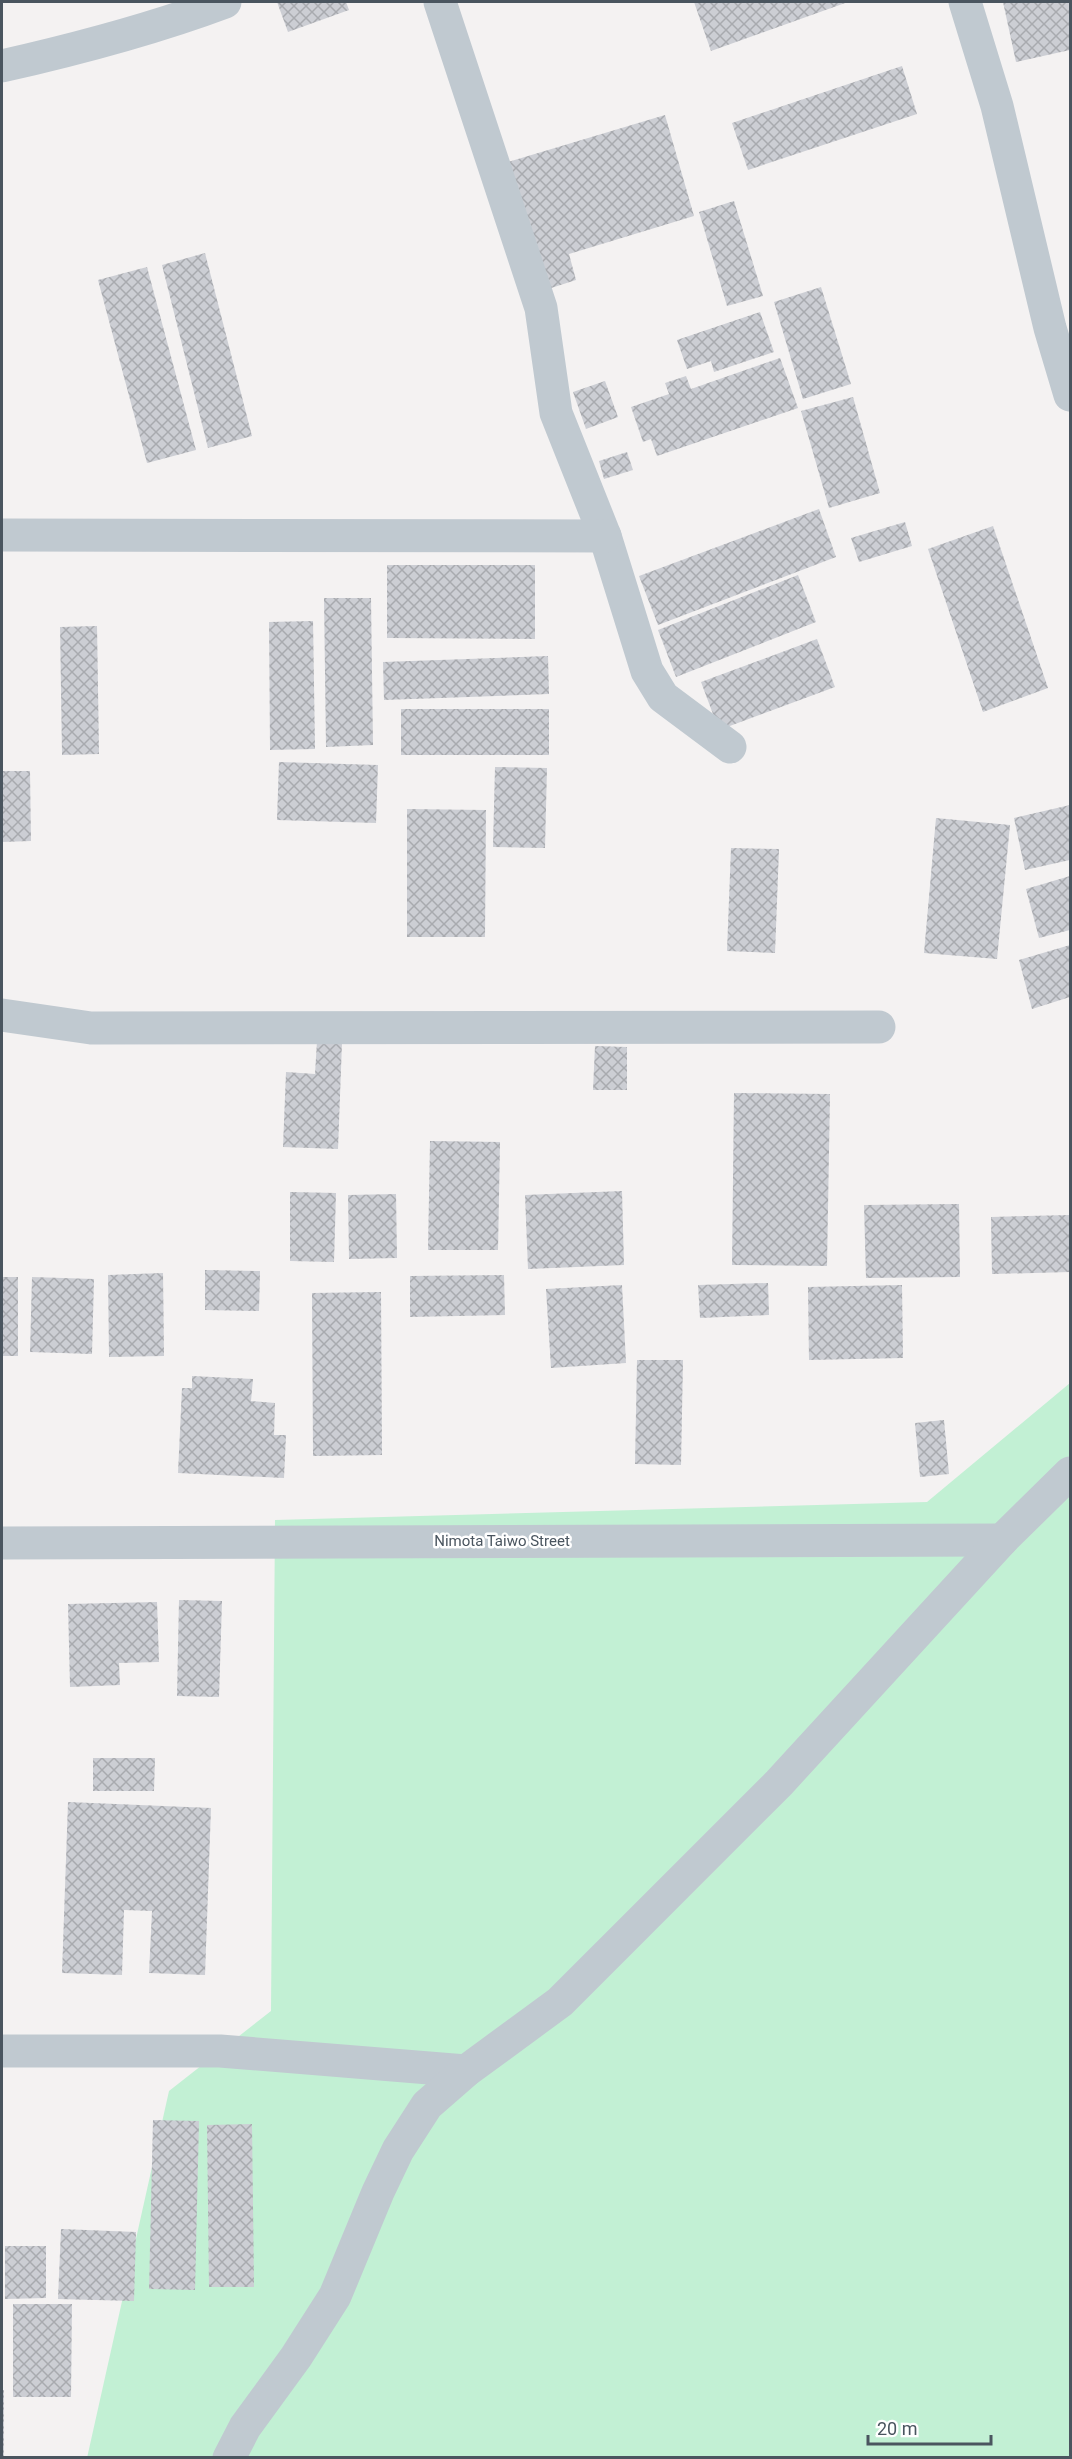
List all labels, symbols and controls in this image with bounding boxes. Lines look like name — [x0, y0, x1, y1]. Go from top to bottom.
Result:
street label: Nimota Taiwo Street — [434, 1532, 570, 1550]
scale bar — [868, 2408, 991, 2446]
text: 20 m — [877, 2418, 917, 2439]

